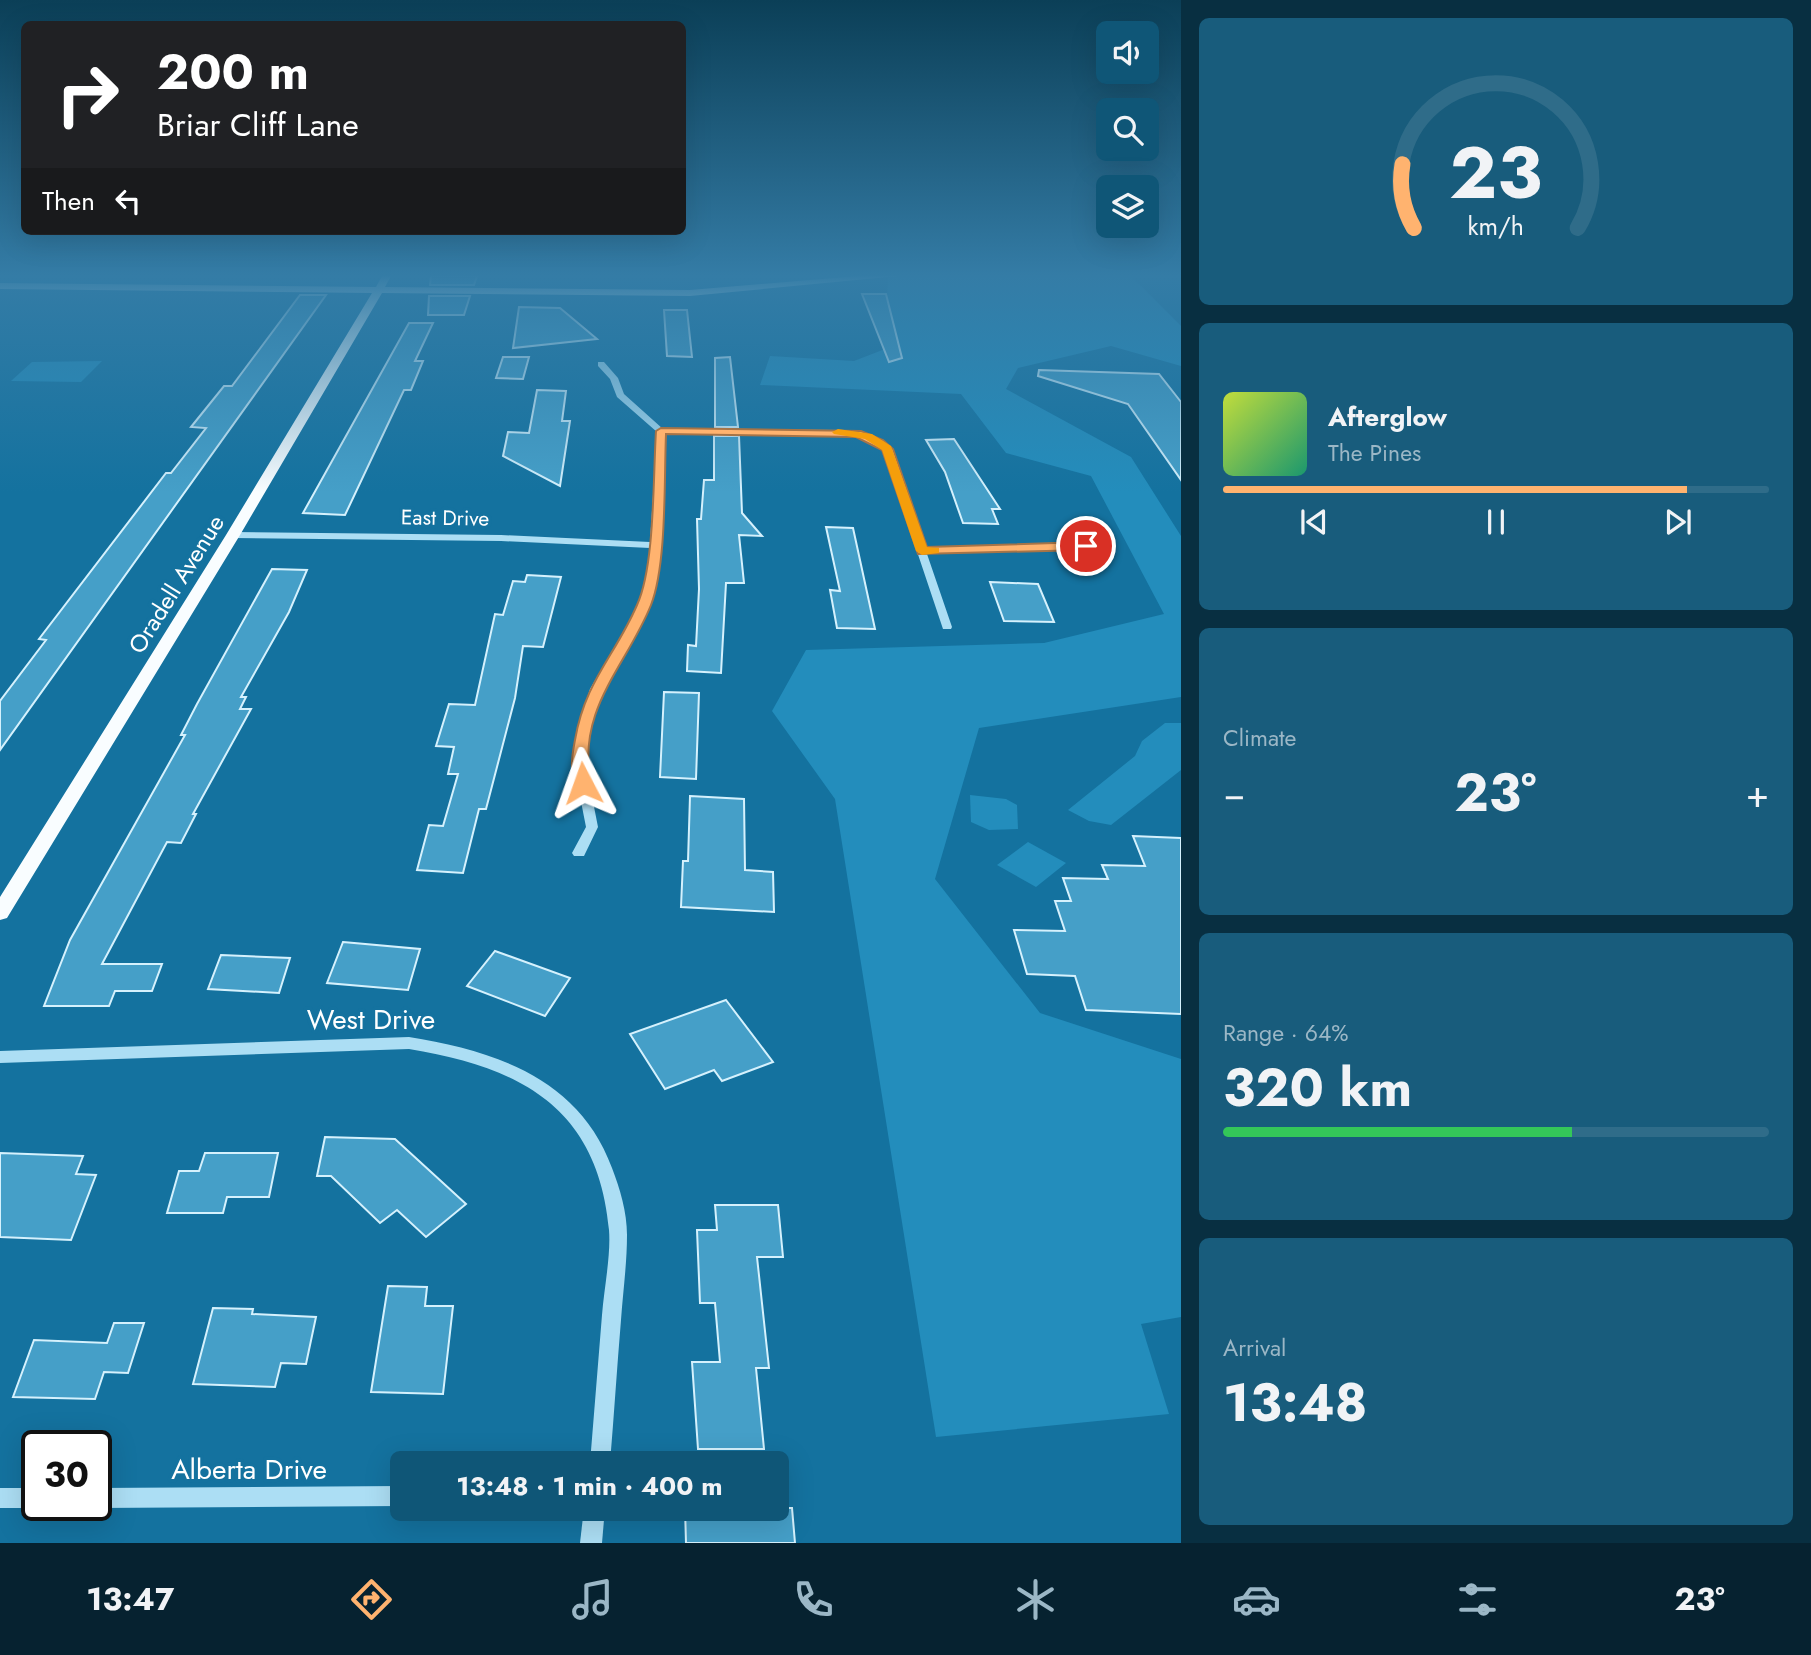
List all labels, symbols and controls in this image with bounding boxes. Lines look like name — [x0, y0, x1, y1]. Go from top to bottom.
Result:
map controls — [1096, 21, 1159, 238]
button: sound — [1096, 21, 1159, 84]
text: 200 m — [157, 37, 309, 107]
icon: right — [42, 49, 133, 140]
button: search — [1096, 98, 1159, 161]
text: Briar Cliff Lane — [157, 102, 359, 148]
text: 23 — [1450, 120, 1542, 225]
button: layers — [1096, 175, 1159, 238]
text: Then — [42, 182, 95, 220]
icon: left — [109, 182, 147, 220]
text: km/h — [1468, 207, 1524, 243]
text: Afterglow — [1328, 398, 1447, 436]
text: The Pines — [1328, 436, 1421, 470]
street label: East Drive — [401, 502, 490, 534]
icon: previous — [1295, 503, 1333, 541]
icon: pause — [1477, 503, 1515, 541]
icon: next — [1659, 503, 1697, 541]
street label: Oradell Avenue — [119, 508, 233, 660]
pin — [1056, 516, 1116, 576]
icon: arrive — [1067, 527, 1105, 565]
text: Climate — [1223, 721, 1296, 755]
position arrow — [546, 746, 620, 820]
text: 23° — [1455, 755, 1536, 831]
text: − — [1223, 766, 1245, 821]
text: + — [1746, 766, 1769, 821]
street label: West Drive — [307, 999, 435, 1040]
text: Range · 64% — [1223, 1016, 1349, 1050]
text: 320 km — [1223, 1050, 1412, 1126]
text: Arrival — [1223, 1331, 1286, 1365]
text: 13:48 — [1223, 1365, 1367, 1441]
speed limit sign: 30 — [21, 1430, 112, 1521]
street label: Alberta Drive — [171, 1449, 327, 1490]
text: 13:48 · 1 min · 400 m — [456, 1467, 723, 1505]
icon: directions — [347, 1575, 396, 1624]
icon: music — [568, 1575, 617, 1624]
icon: phone — [789, 1575, 838, 1624]
icon: climate — [1011, 1575, 1060, 1624]
icon: car — [1232, 1575, 1281, 1624]
icon: filters — [1453, 1575, 1502, 1624]
text: 13:47 — [86, 1576, 174, 1622]
text: 23° — [1674, 1576, 1725, 1622]

